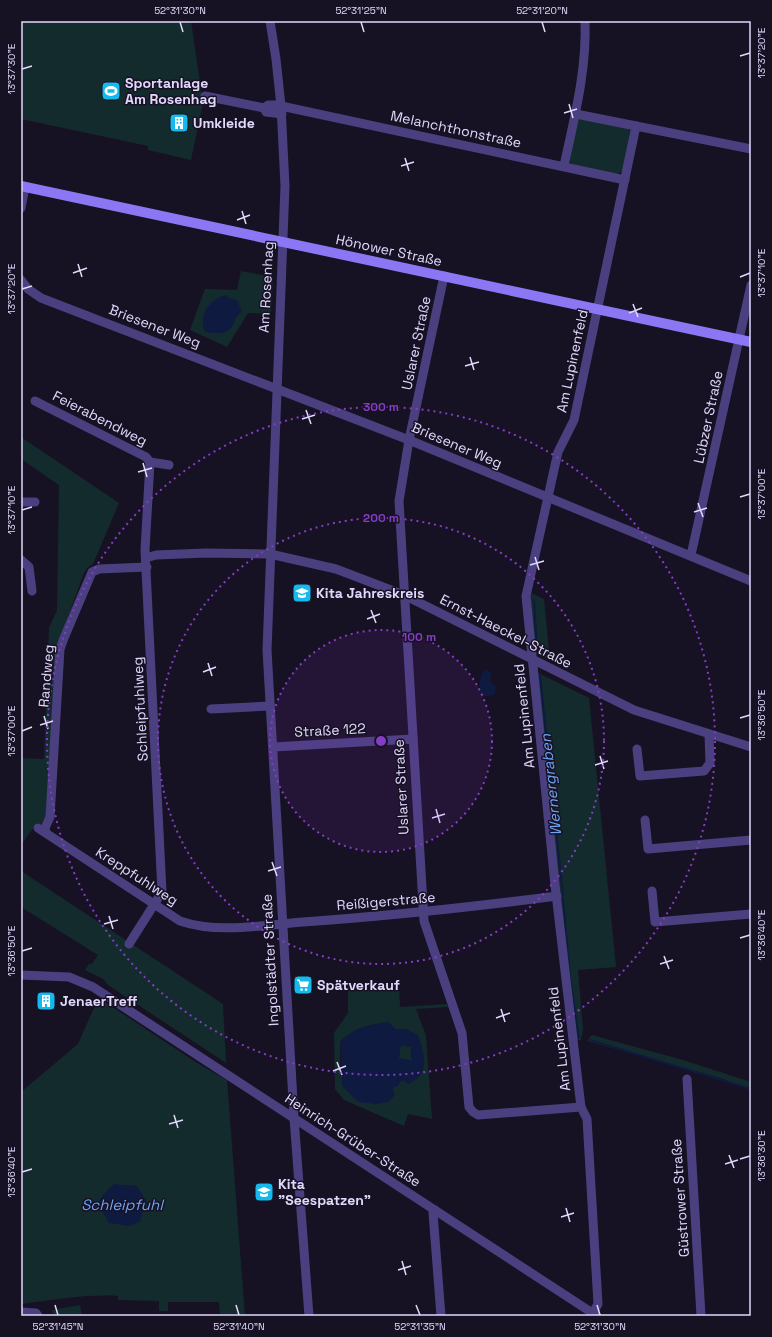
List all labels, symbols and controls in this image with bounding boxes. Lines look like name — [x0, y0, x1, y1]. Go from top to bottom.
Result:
text: 52°31'30"N — [154, 4, 206, 17]
text: 52°31'25"N — [335, 4, 387, 17]
text: 52°31'20"N — [516, 4, 568, 17]
text: 13°37'20"E — [755, 27, 768, 78]
text: 13°37'30"E — [5, 43, 18, 94]
place label: Sportanlage Am Rosenhag — [125, 74, 216, 108]
sports icon: Sportanlage Am Rosenhag — [100, 80, 122, 102]
street label: Melanchthonstraße — [389, 106, 523, 152]
building icon: Umkleide — [168, 112, 190, 134]
place label: Umkleide — [193, 114, 255, 132]
street label: Hönower Straße — [334, 230, 444, 270]
street label: Am Rosenhag — [255, 241, 277, 333]
text: 13°37'10"E — [755, 248, 768, 297]
text: 13°37'20"E — [5, 263, 18, 314]
street label: Uslarer Straße — [397, 294, 435, 392]
street label: Briesener Weg — [107, 300, 203, 352]
street label: Am Lupinenfeld — [552, 308, 592, 414]
street label: Lübzer Straße — [689, 369, 727, 465]
street label: Feierabendweg — [50, 386, 150, 450]
text: 300 m — [363, 399, 399, 415]
street label: Briesener Weg — [409, 418, 505, 472]
text: 13°37'00"E — [755, 468, 768, 519]
text: 13°37'10"E — [5, 485, 18, 534]
text: 200 m — [363, 510, 399, 526]
school or university icon: Kita Jahreskreis — [291, 582, 313, 604]
place label: Kita Jahreskreis — [316, 584, 424, 602]
street label: Ernst-Haeckel-Straße — [437, 590, 575, 672]
text: 100 m — [402, 629, 436, 645]
street label: Randweg — [34, 644, 58, 708]
street label: Schleipfuhlweg — [128, 656, 152, 762]
street label: Am Lupinenfeld — [510, 663, 538, 769]
text: 13°36'50"E — [755, 689, 768, 740]
text: 13°37'00"E — [5, 705, 18, 756]
street label: Straße 122 — [294, 719, 366, 741]
water label: Wernergraben — [536, 732, 565, 837]
centre of rings — [374, 734, 388, 748]
street label: Uslarer Straße — [390, 739, 412, 835]
street label: Kreppfuhlweg — [92, 843, 182, 909]
street label: Reißigerstraße — [336, 888, 436, 914]
street label: Ingolstädter Straße — [258, 894, 282, 1026]
text: 13°36'40"E — [755, 909, 768, 960]
text: 13°36'50"E — [5, 925, 18, 976]
supermarket icon: Spätverkauf — [292, 974, 314, 996]
place label: Spätverkauf — [317, 976, 400, 994]
street label: Am Lupinenfeld — [544, 986, 574, 1092]
building icon: JenaerTreff — [35, 990, 57, 1012]
place label: JenaerTreff — [60, 992, 138, 1010]
street label: Heinrich-Grüber-Straße — [282, 1089, 424, 1191]
text: 13°36'30"E — [755, 1130, 768, 1182]
street label: Güstrower Straße — [667, 1138, 693, 1258]
text: 13°36'40"E — [5, 1146, 18, 1197]
place label: Kita "Seespatzen" — [278, 1175, 371, 1209]
school or university icon: Kita "Seespatzen" — [253, 1181, 275, 1203]
water label: Schleipfuhl — [81, 1195, 165, 1214]
text: 52°31'45"N — [32, 1320, 84, 1333]
text: 52°31'40"N — [213, 1320, 265, 1333]
text: 52°31'35"N — [394, 1320, 446, 1333]
text: 52°31'30"N — [574, 1320, 626, 1333]

